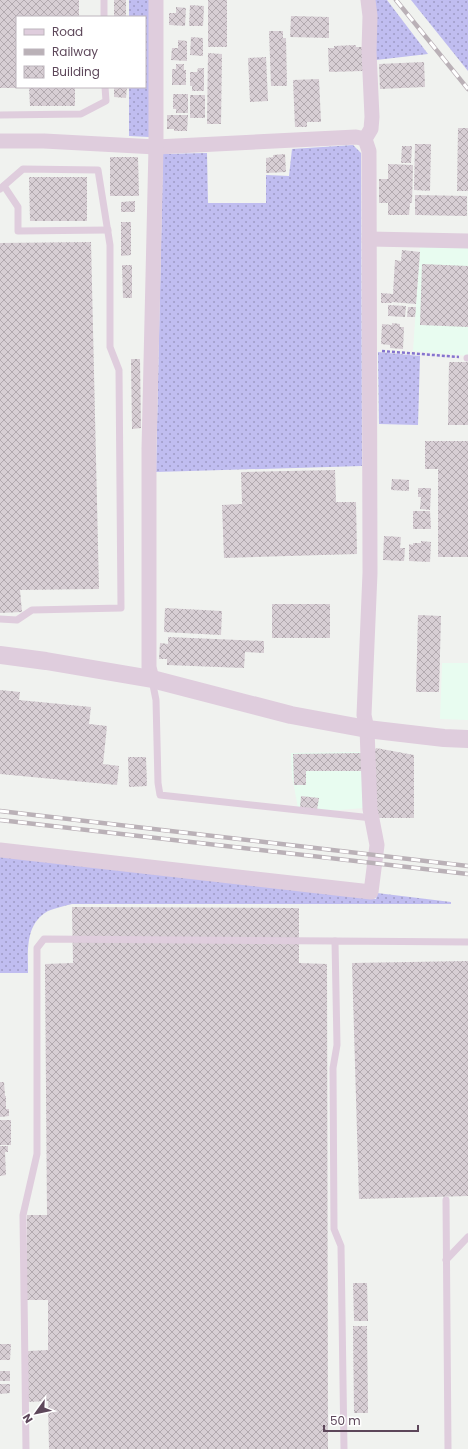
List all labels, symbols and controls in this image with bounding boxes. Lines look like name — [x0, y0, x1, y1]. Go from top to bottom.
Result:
legend — [16, 16, 146, 88]
text: Road — [52, 23, 83, 40]
text: Railway — [52, 43, 98, 60]
text: Building — [52, 63, 100, 80]
north arrow — [16, 1393, 56, 1433]
scale bar — [324, 1407, 418, 1433]
text: N — [19, 1411, 37, 1426]
text: 50 m — [330, 1412, 361, 1429]

